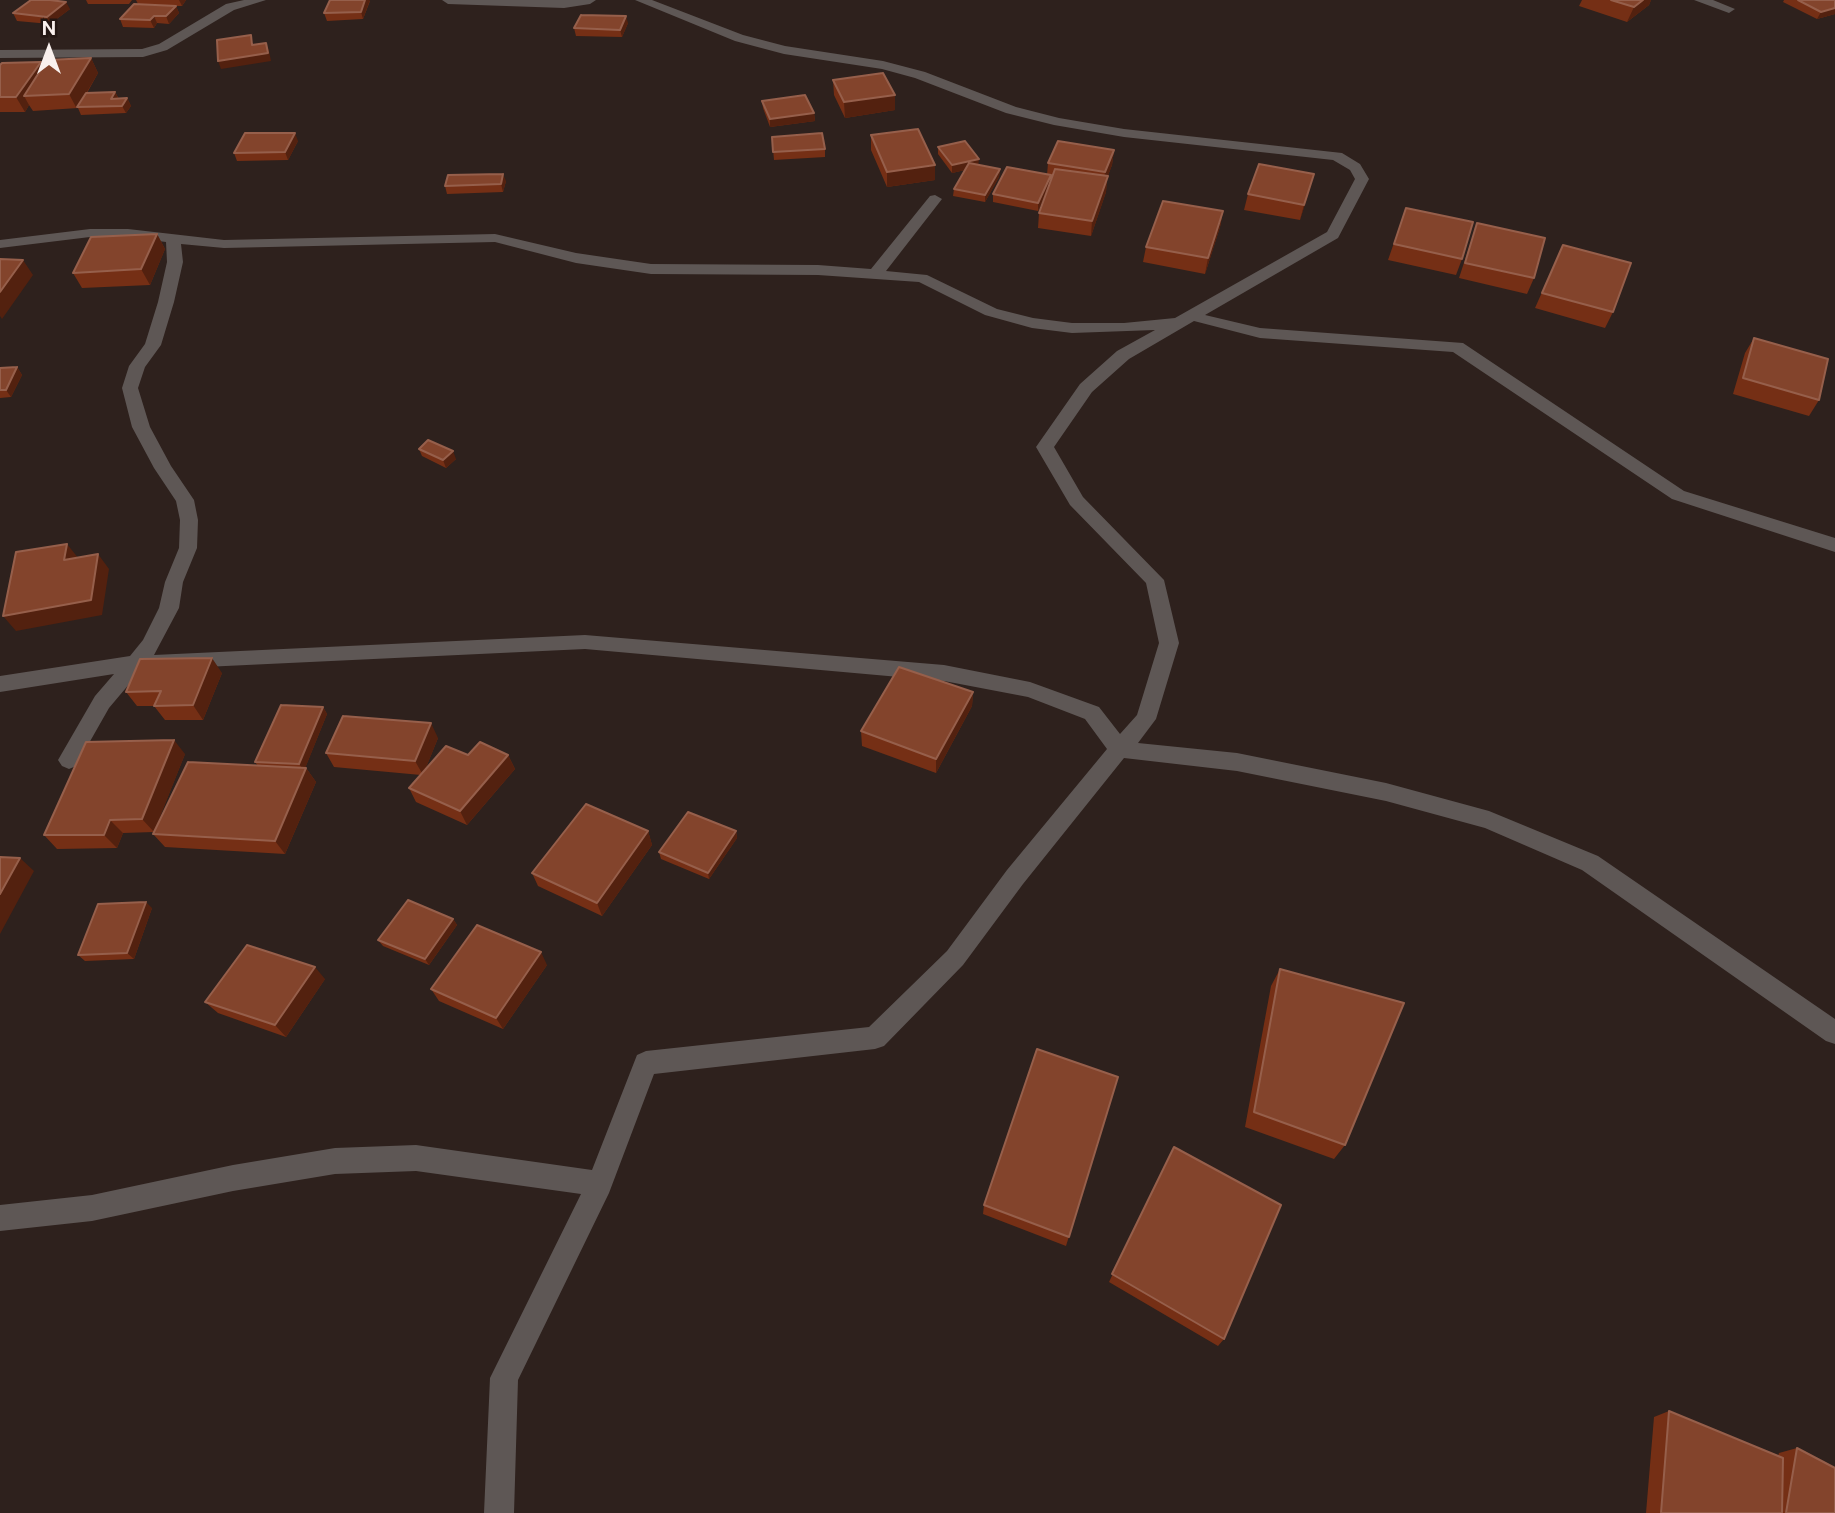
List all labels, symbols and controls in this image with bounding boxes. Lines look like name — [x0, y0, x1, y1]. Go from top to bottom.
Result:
north arrow — [14, 14, 84, 84]
text: N — [42, 17, 56, 39]

